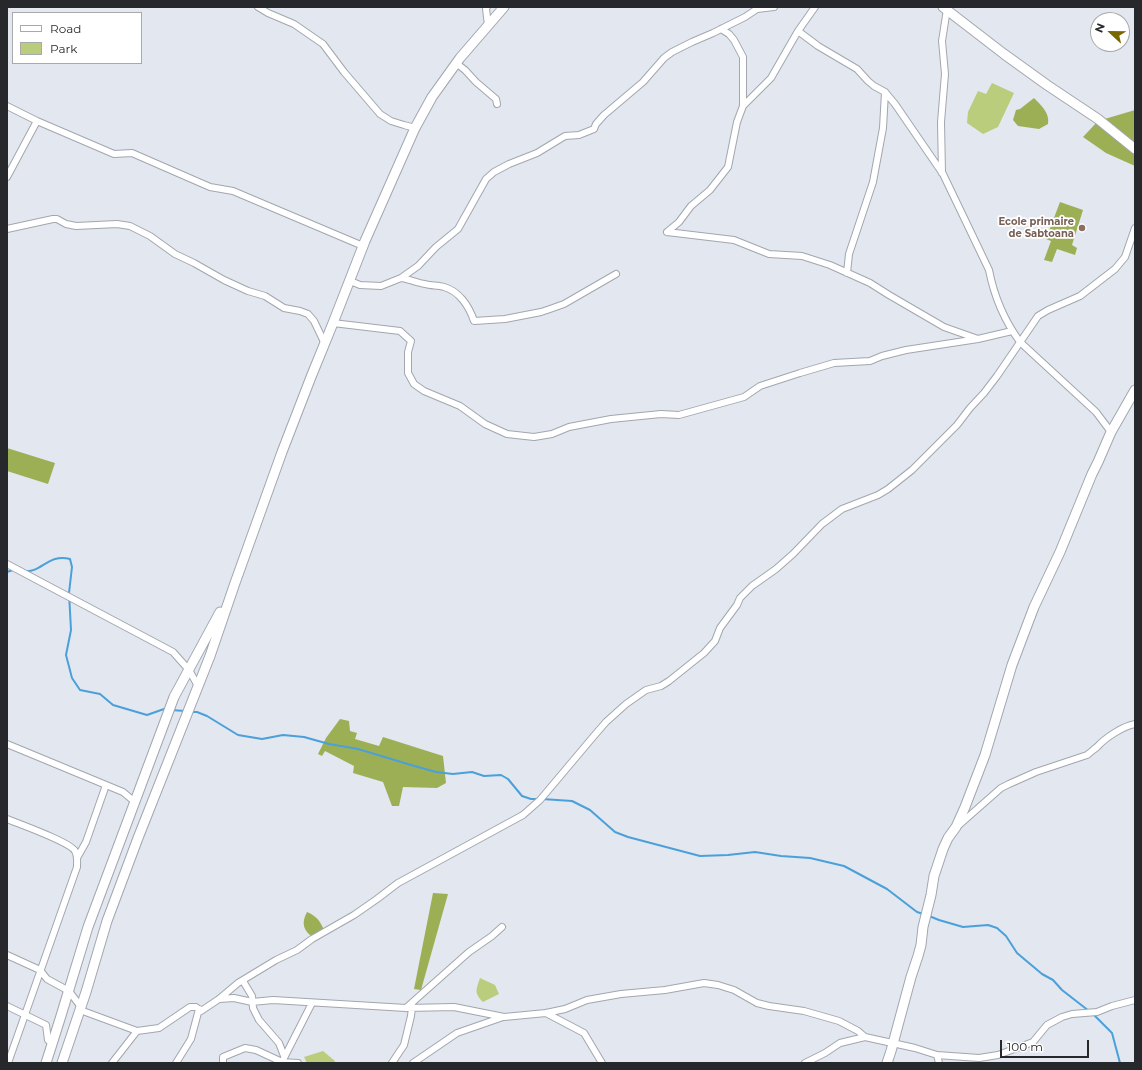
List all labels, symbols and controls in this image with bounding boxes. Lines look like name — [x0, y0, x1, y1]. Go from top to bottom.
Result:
legend — [12, 12, 142, 64]
north arrow — [1090, 12, 1130, 52]
text: Road — [50, 21, 81, 36]
text: N — [1092, 21, 1108, 35]
text: Park — [50, 41, 77, 56]
place label: Ecole primaire de Sabtoana — [998, 216, 1074, 240]
marker: Ecole primaire de Sabtoana — [1077, 223, 1087, 233]
scale bar — [1002, 1032, 1091, 1058]
text: 100 m — [1007, 1039, 1043, 1054]

